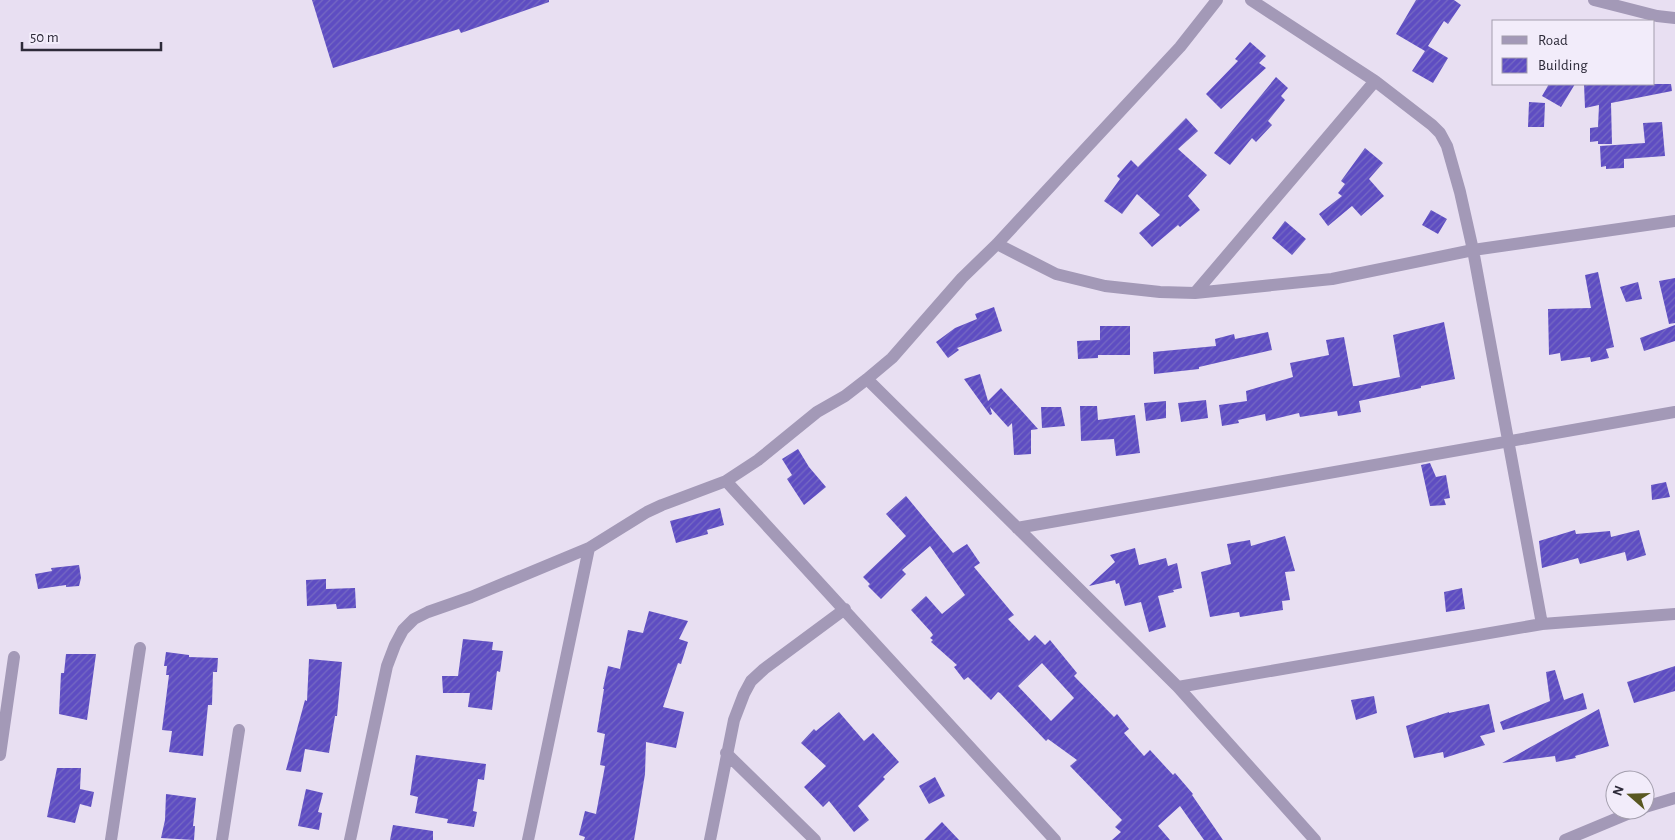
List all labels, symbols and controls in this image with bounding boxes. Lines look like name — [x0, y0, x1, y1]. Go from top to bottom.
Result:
scale bar — [22, 20, 161, 52]
legend — [1492, 20, 1655, 85]
text: 50 m — [30, 30, 59, 45]
text: Road — [1538, 33, 1568, 48]
text: Building — [1538, 58, 1588, 73]
north arrow — [1605, 770, 1655, 820]
text: N — [1610, 784, 1627, 798]

